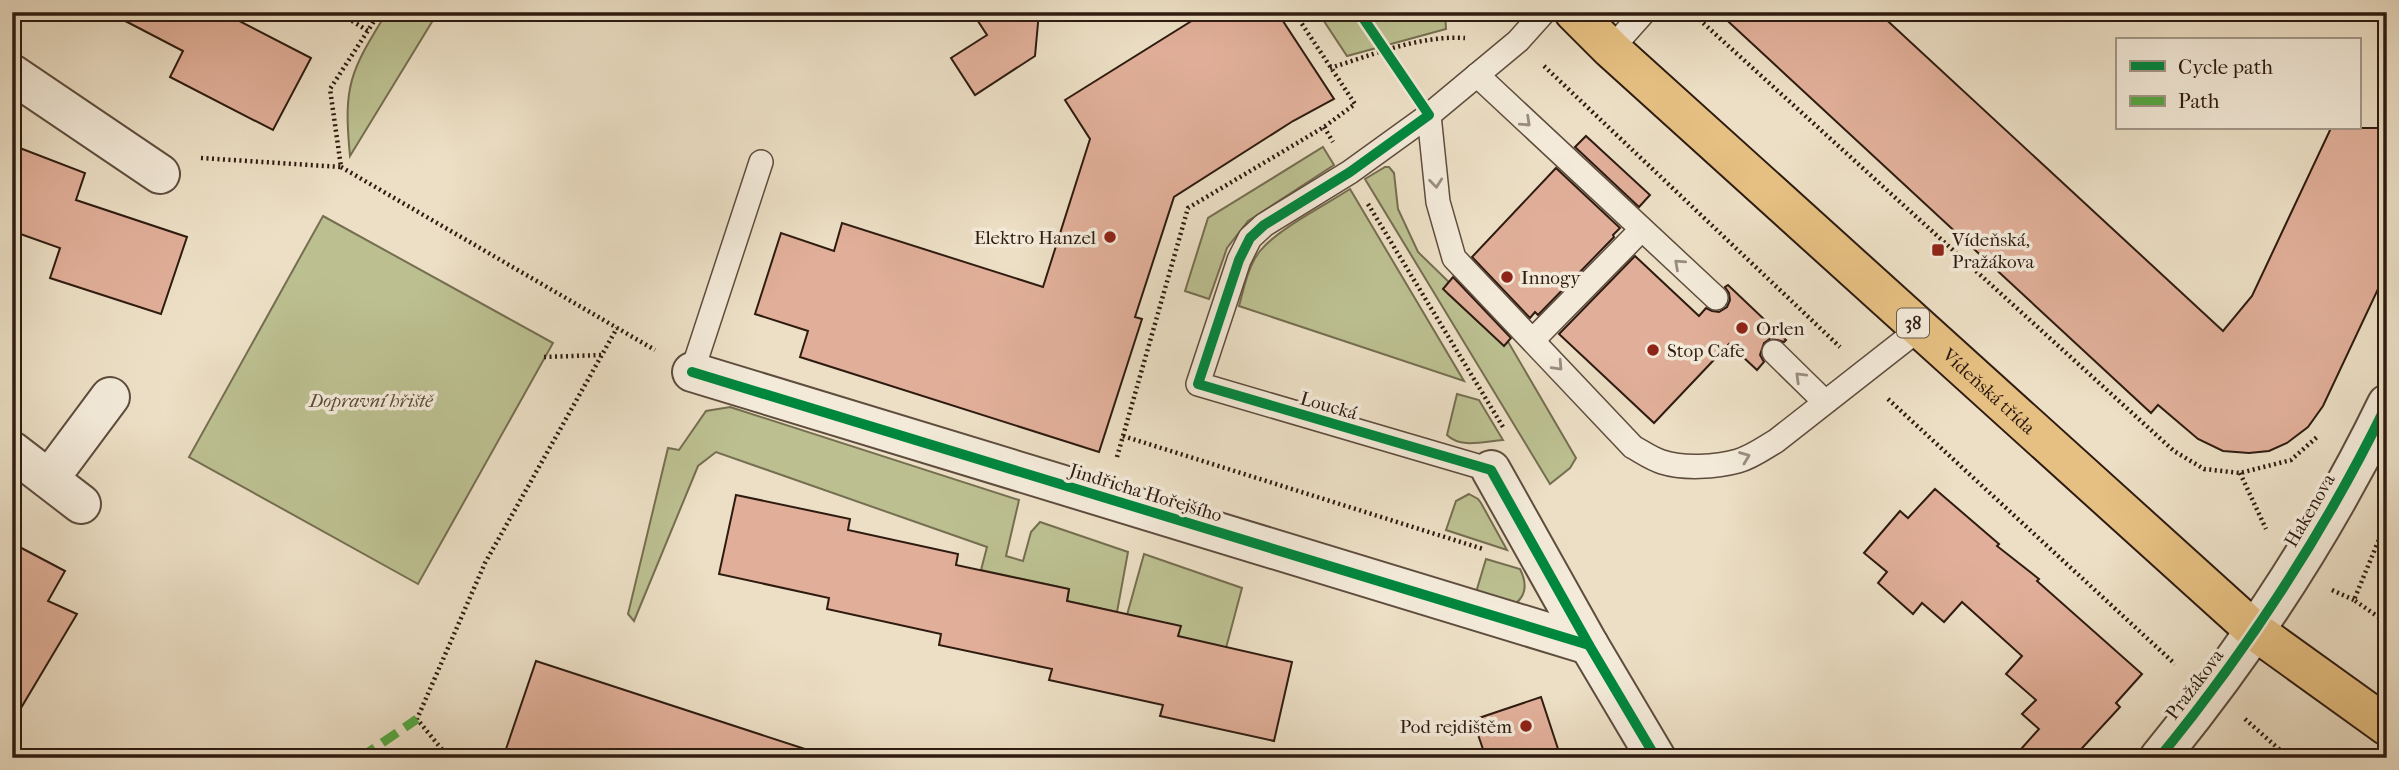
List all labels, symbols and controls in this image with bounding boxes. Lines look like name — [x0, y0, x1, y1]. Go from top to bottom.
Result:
legend — [2116, 38, 2360, 130]
text: Cycle path — [2178, 55, 2273, 79]
text: Path — [2178, 89, 2220, 113]
one-way arrow — [1518, 114, 1531, 126]
one-way arrow — [1428, 177, 1443, 188]
place label: Elektro Hanzel — [974, 227, 1096, 249]
marker: Elektro Hanzel — [1102, 229, 1118, 245]
place label: Vídeňská, Pražákova — [1951, 229, 2035, 273]
marker: Vídeňská, Pražákova — [1930, 242, 1946, 258]
one-way arrow — [1674, 260, 1687, 272]
place label: Innogy — [1521, 267, 1581, 289]
marker: Innogy — [1499, 269, 1515, 285]
road number: 38 — [1897, 309, 1929, 338]
place label: Orlen — [1756, 318, 1805, 340]
marker: Orlen — [1734, 320, 1750, 336]
place label: Stop Cafe — [1667, 340, 1745, 362]
marker: Stop Cafe — [1645, 342, 1661, 358]
street label: Vídeňská třída — [1937, 343, 2040, 439]
one-way arrow — [1549, 358, 1562, 371]
one-way arrow — [1796, 373, 1808, 385]
street label: Loucká — [1298, 387, 1360, 425]
park label: Dopravní hřiště — [307, 390, 435, 412]
one-way arrow — [1738, 452, 1750, 466]
street label: Jindřicha Hořejšího — [1065, 459, 1225, 527]
street label: Hakenova — [2280, 470, 2340, 551]
street label: Pražákova — [2161, 645, 2228, 724]
place label: Pod rejdištěm — [1400, 716, 1512, 738]
marker: Pod rejdištěm — [1518, 718, 1534, 734]

